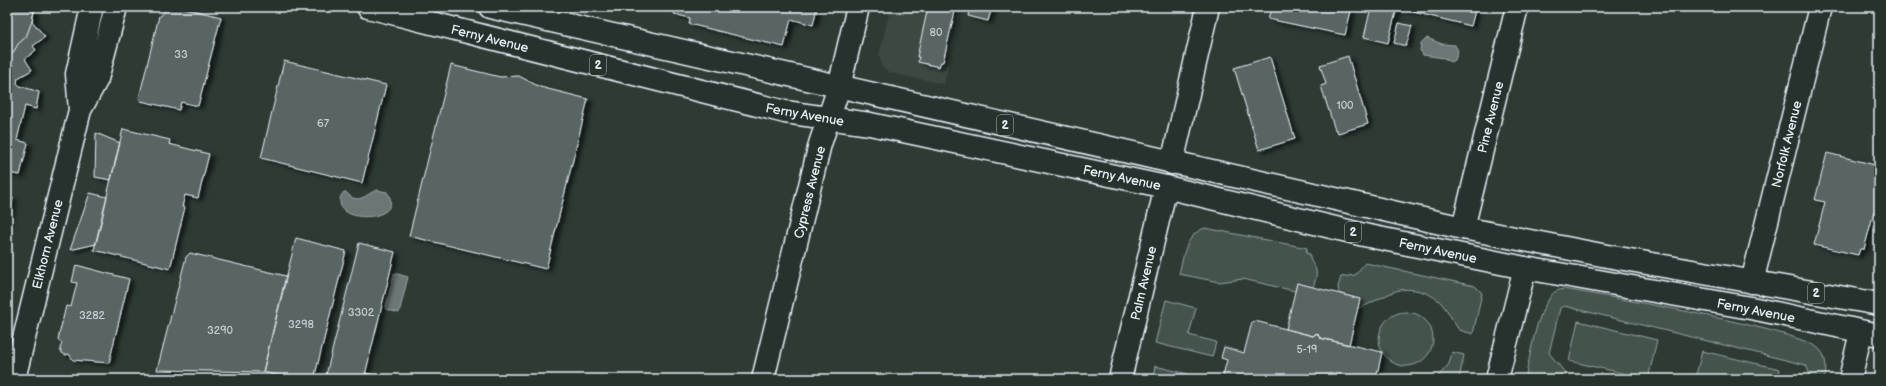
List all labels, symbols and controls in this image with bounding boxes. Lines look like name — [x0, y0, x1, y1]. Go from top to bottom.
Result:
street label: Ferny Avenue — [449, 22, 530, 56]
house number: 80 — [930, 26, 943, 39]
house number: 33 — [174, 48, 188, 61]
road number: 2 — [590, 55, 606, 75]
street label: Pine Avenue — [1474, 79, 1508, 155]
house number: 100 — [1336, 99, 1354, 112]
street label: Norfolk Avenue — [1768, 99, 1806, 189]
street label: Ferny Avenue — [764, 100, 846, 130]
road number: 2 — [997, 115, 1013, 135]
house number: 67 — [317, 117, 330, 130]
street label: Cypress Avenue — [791, 144, 829, 240]
street label: Ferny Avenue — [1081, 162, 1163, 194]
street label: Elkhorn Avenue — [29, 198, 67, 291]
road number: 2 — [1345, 222, 1361, 242]
street label: Ferny Avenue — [1397, 235, 1479, 267]
street label: Palm Avenue — [1128, 244, 1160, 322]
road number: 2 — [1808, 283, 1824, 303]
street label: Ferny Avenue — [1715, 296, 1797, 326]
house number: 3302 — [348, 306, 375, 319]
house number: 3282 — [79, 309, 106, 322]
house number: 3298 — [288, 318, 314, 331]
house number: 3290 — [207, 324, 234, 337]
house number: 5-19 — [1297, 343, 1317, 356]

